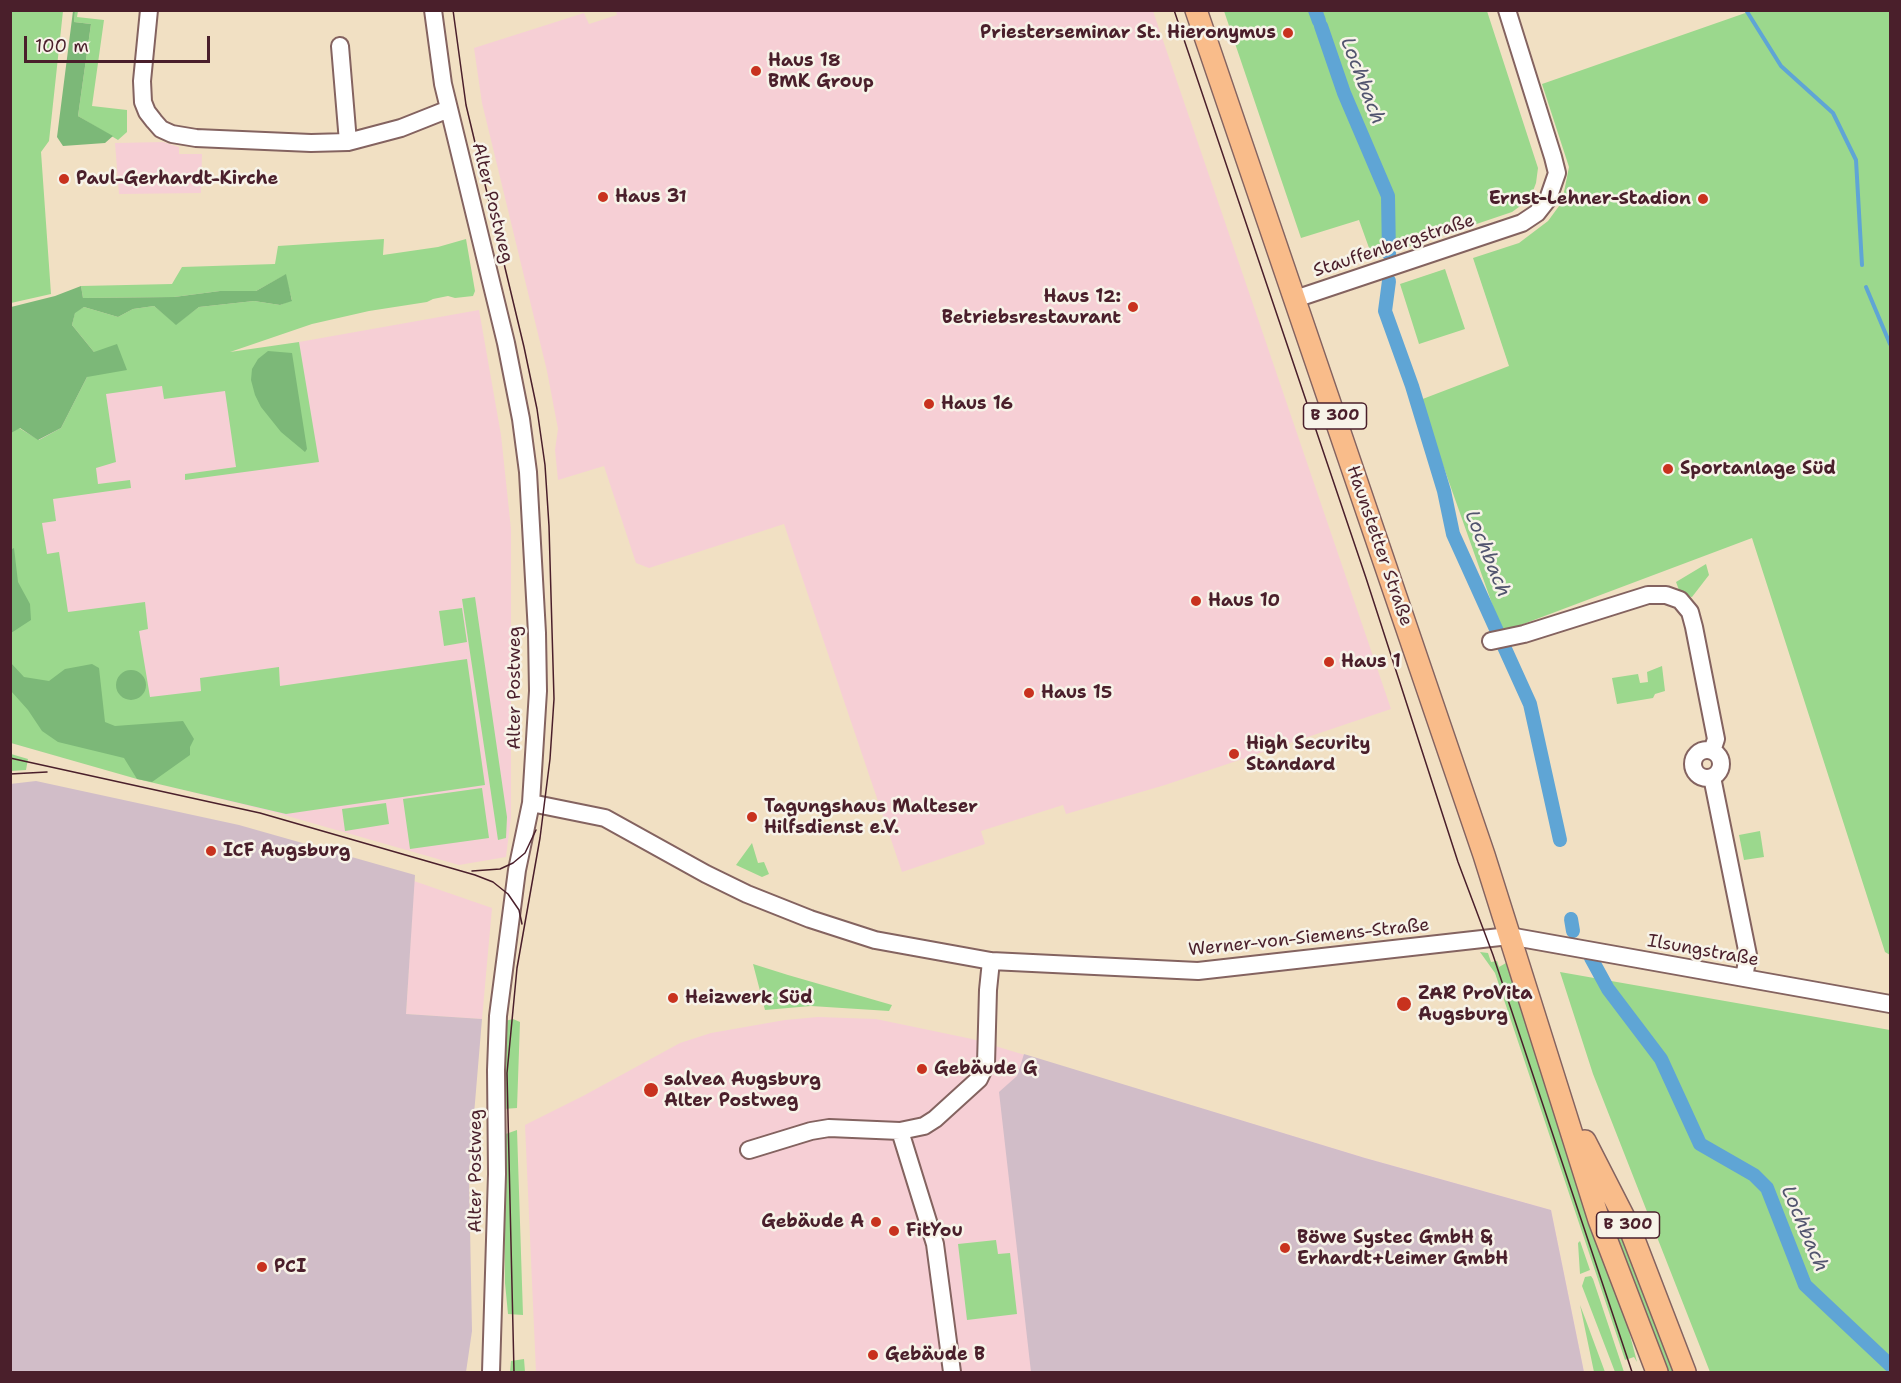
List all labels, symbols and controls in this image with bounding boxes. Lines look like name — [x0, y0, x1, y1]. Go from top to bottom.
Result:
place label: Priesterseminar St. Hieronymus — [980, 22, 1276, 44]
scale bar — [27, 24, 213, 62]
marker: Priesterseminar St. Hieronymus — [1281, 26, 1295, 40]
text: 100 m — [35, 34, 89, 58]
water label: Lochbach — [1334, 34, 1390, 128]
place label: Haus 18 BMK Group — [768, 50, 874, 92]
marker: Haus 18 BMK Group — [749, 64, 763, 78]
street label: Alter Postweg — [467, 141, 517, 265]
place label: Paul-Gerhardt-Kirche — [76, 168, 278, 190]
marker: Paul-Gerhardt-Kirche — [57, 172, 71, 186]
place label: Haus 31 — [615, 186, 687, 208]
place label: Ernst-Lehner-Stadion — [1489, 188, 1691, 210]
marker: Haus 31 — [596, 190, 610, 204]
marker: Ernst-Lehner-Stadion — [1696, 192, 1710, 206]
street label: Stauffenbergstraße — [1311, 210, 1477, 282]
place label: Haus 12: Betriebsrestaurant — [942, 286, 1121, 328]
marker: Haus 12: Betriebsrestaurant — [1126, 300, 1140, 314]
place label: Haus 16 — [941, 393, 1013, 415]
marker: Haus 16 — [922, 397, 936, 411]
road number: B 300 — [1304, 403, 1366, 429]
place label: Sportanlage Süd — [1680, 458, 1836, 480]
marker: Sportanlage Süd — [1661, 462, 1675, 476]
street label: Haunstetter Straße — [1341, 463, 1417, 629]
water label: Lochbach — [1459, 507, 1515, 601]
place label: Haus 10 — [1208, 590, 1280, 612]
marker: Haus 10 — [1189, 594, 1203, 608]
street label: Alter Postweg — [504, 626, 526, 750]
place label: Haus 1 — [1341, 651, 1401, 673]
marker: Haus 1 — [1322, 655, 1336, 669]
place label: Haus 15 — [1041, 682, 1112, 704]
marker: Haus 15 — [1022, 686, 1036, 700]
place label: High Security Standard — [1246, 733, 1370, 776]
marker: High Security Standard — [1227, 747, 1241, 761]
place label: Tagungshaus Malteser Hilfsdienst e.V. — [764, 796, 978, 838]
marker: Tagungshaus Malteser Hilfsdienst e.V. — [745, 810, 759, 824]
place label: ICF Augsburg — [223, 840, 350, 862]
marker: ICF Augsburg — [204, 844, 218, 858]
street label: Werner-von-Siemens-Straße — [1187, 915, 1431, 961]
street label: Ilsungstraße — [1646, 931, 1760, 971]
place label: ZAR ProVita Augsburg — [1418, 983, 1532, 1026]
place label: Heizwerk Süd — [685, 987, 813, 1009]
marker: Heizwerk Süd — [666, 991, 680, 1005]
marker: ZAR ProVita Augsburg — [1395, 995, 1413, 1013]
place label: Gebäude G — [934, 1058, 1037, 1080]
marker: Gebäude G — [915, 1062, 929, 1076]
place label: salvea Augsburg Alter Postweg — [664, 1069, 821, 1112]
marker: salvea Augsburg Alter Postweg — [642, 1081, 660, 1099]
street label: Alter Postweg — [465, 1109, 487, 1233]
water label: Lochbach — [1775, 1182, 1833, 1276]
place label: Gebäude A — [761, 1211, 864, 1233]
road number: B 300 — [1596, 1212, 1660, 1238]
marker: Gebäude A — [869, 1215, 883, 1229]
place label: FitYou — [906, 1220, 963, 1242]
marker: FitYou — [887, 1224, 901, 1238]
place label: Böwe Systec GmbH & Erhardt+Leimer GmbH — [1297, 1227, 1508, 1270]
marker: Böwe Systec GmbH & Erhardt+Leimer GmbH — [1278, 1241, 1292, 1255]
place label: PCI — [274, 1256, 306, 1278]
marker: PCI — [255, 1260, 269, 1274]
place label: Gebäude B — [885, 1344, 985, 1366]
marker: Gebäude B — [866, 1348, 880, 1362]

